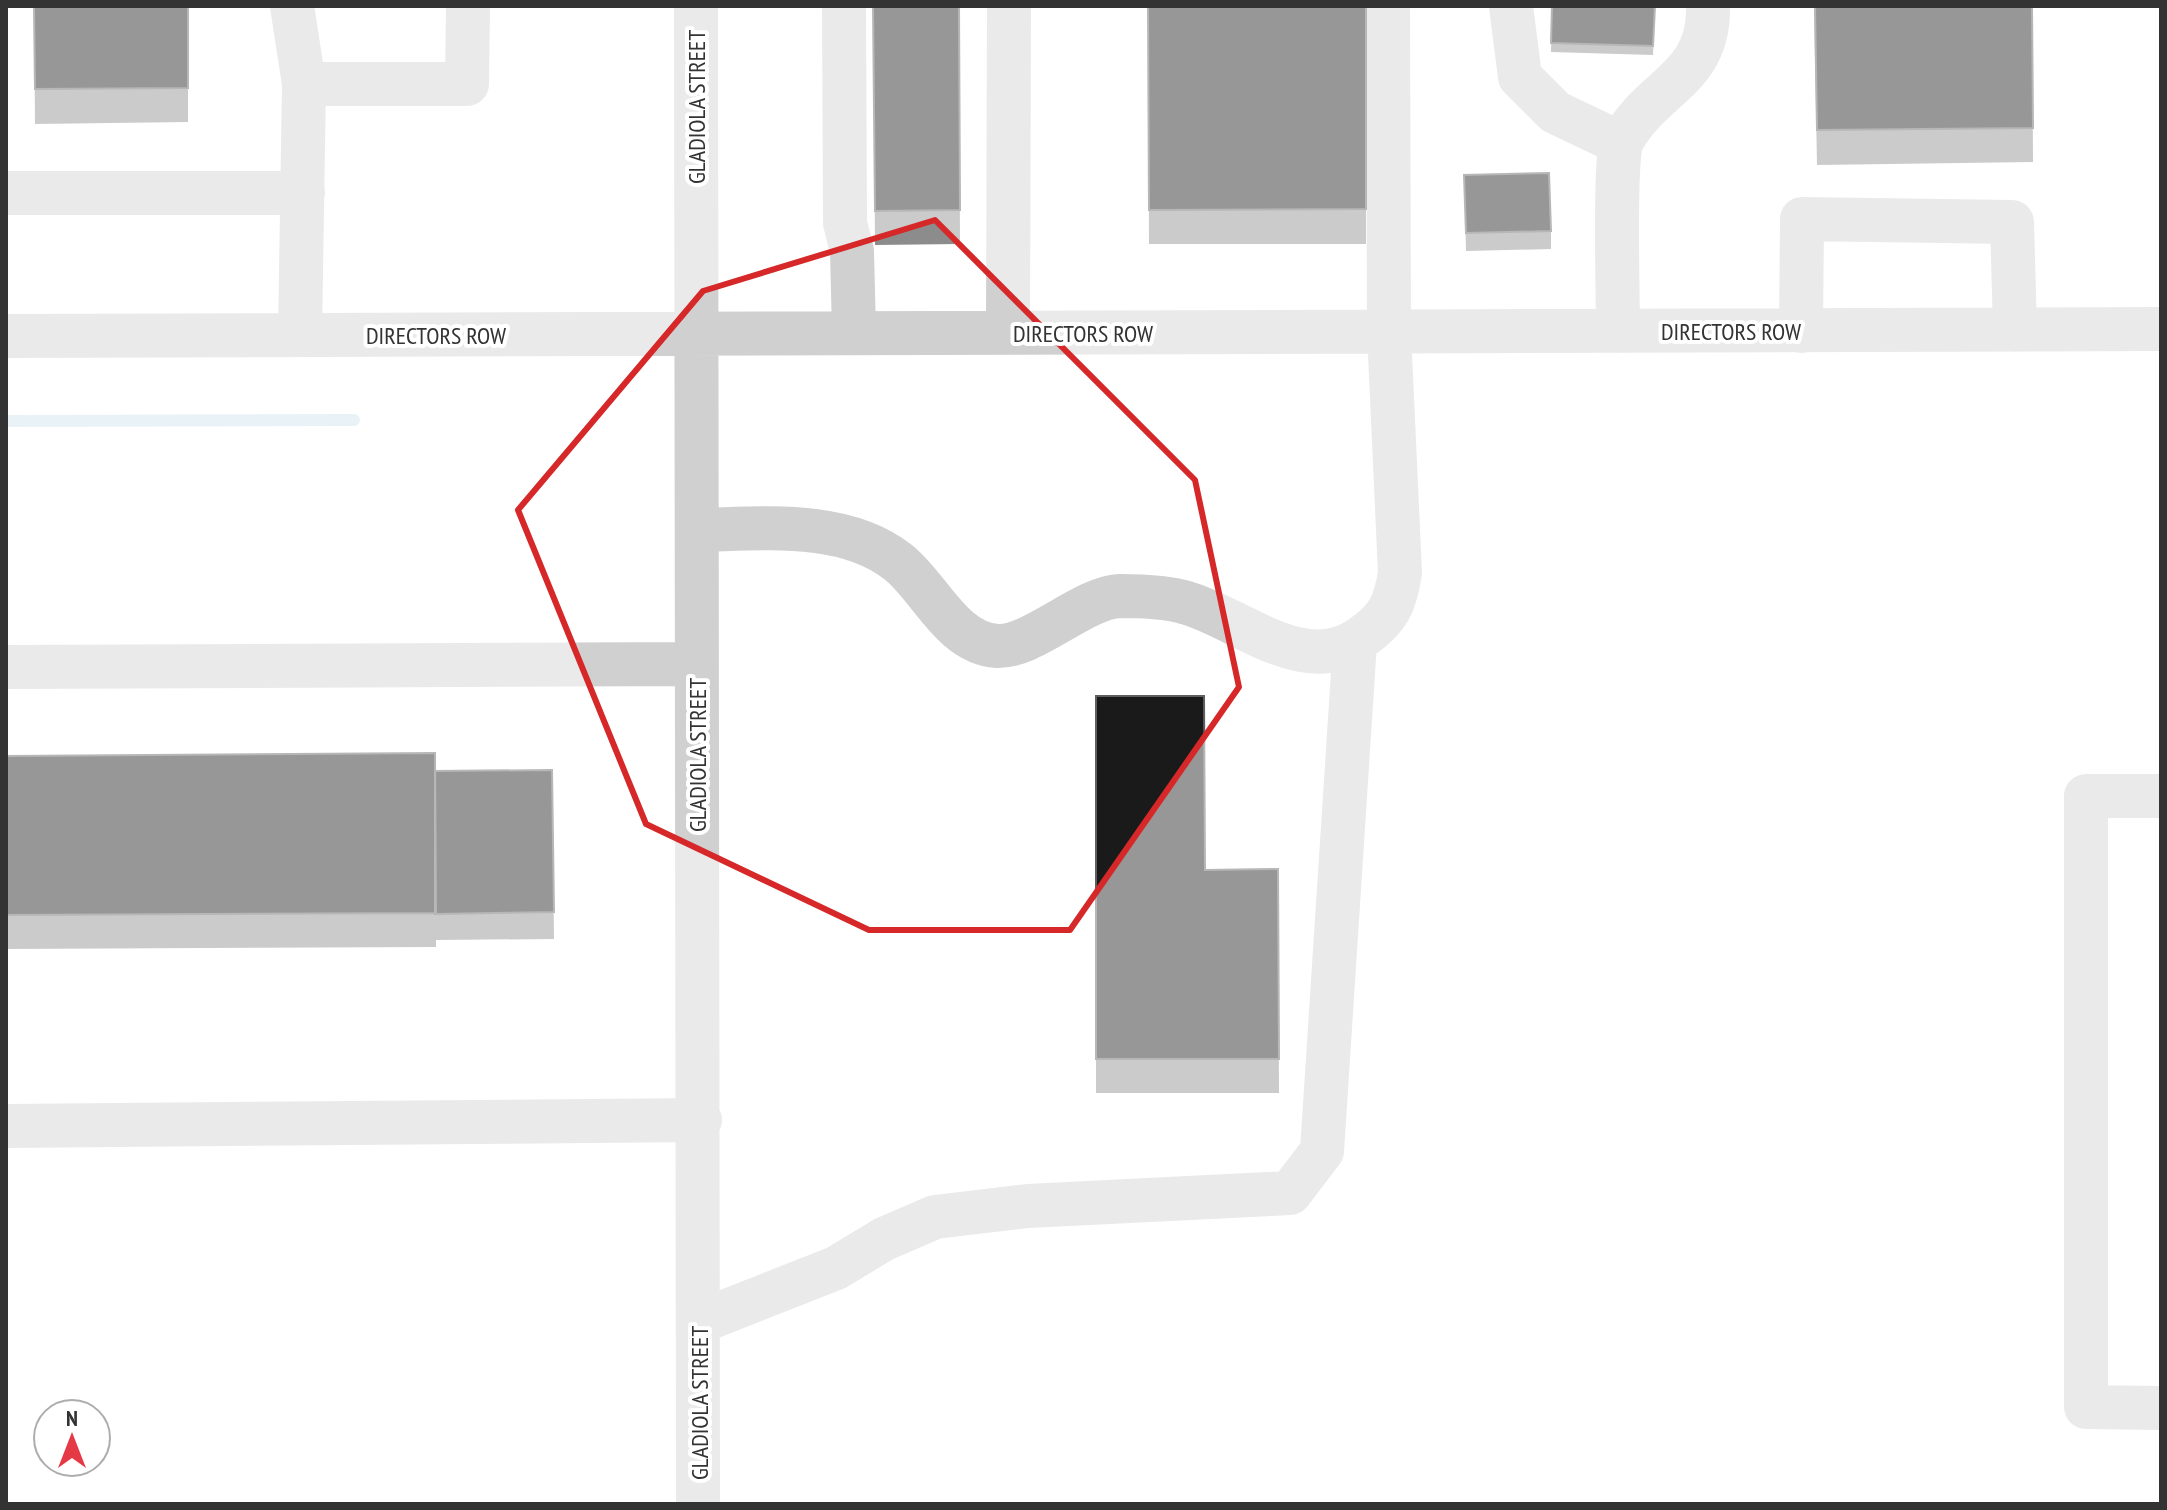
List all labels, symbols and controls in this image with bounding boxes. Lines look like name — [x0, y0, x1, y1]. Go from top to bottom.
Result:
street label: GLADIOLA STREET — [681, 30, 712, 184]
street label: DIRECTORS ROW — [1661, 316, 1801, 347]
street label: DIRECTORS ROW — [1013, 318, 1153, 349]
street label: DIRECTORS ROW — [366, 320, 506, 351]
street label: GLADIOLA STREET — [682, 678, 713, 832]
street label: GLADIOLA STREET — [684, 1326, 715, 1480]
north arrow — [32, 1398, 112, 1478]
text: N — [66, 1404, 78, 1432]

